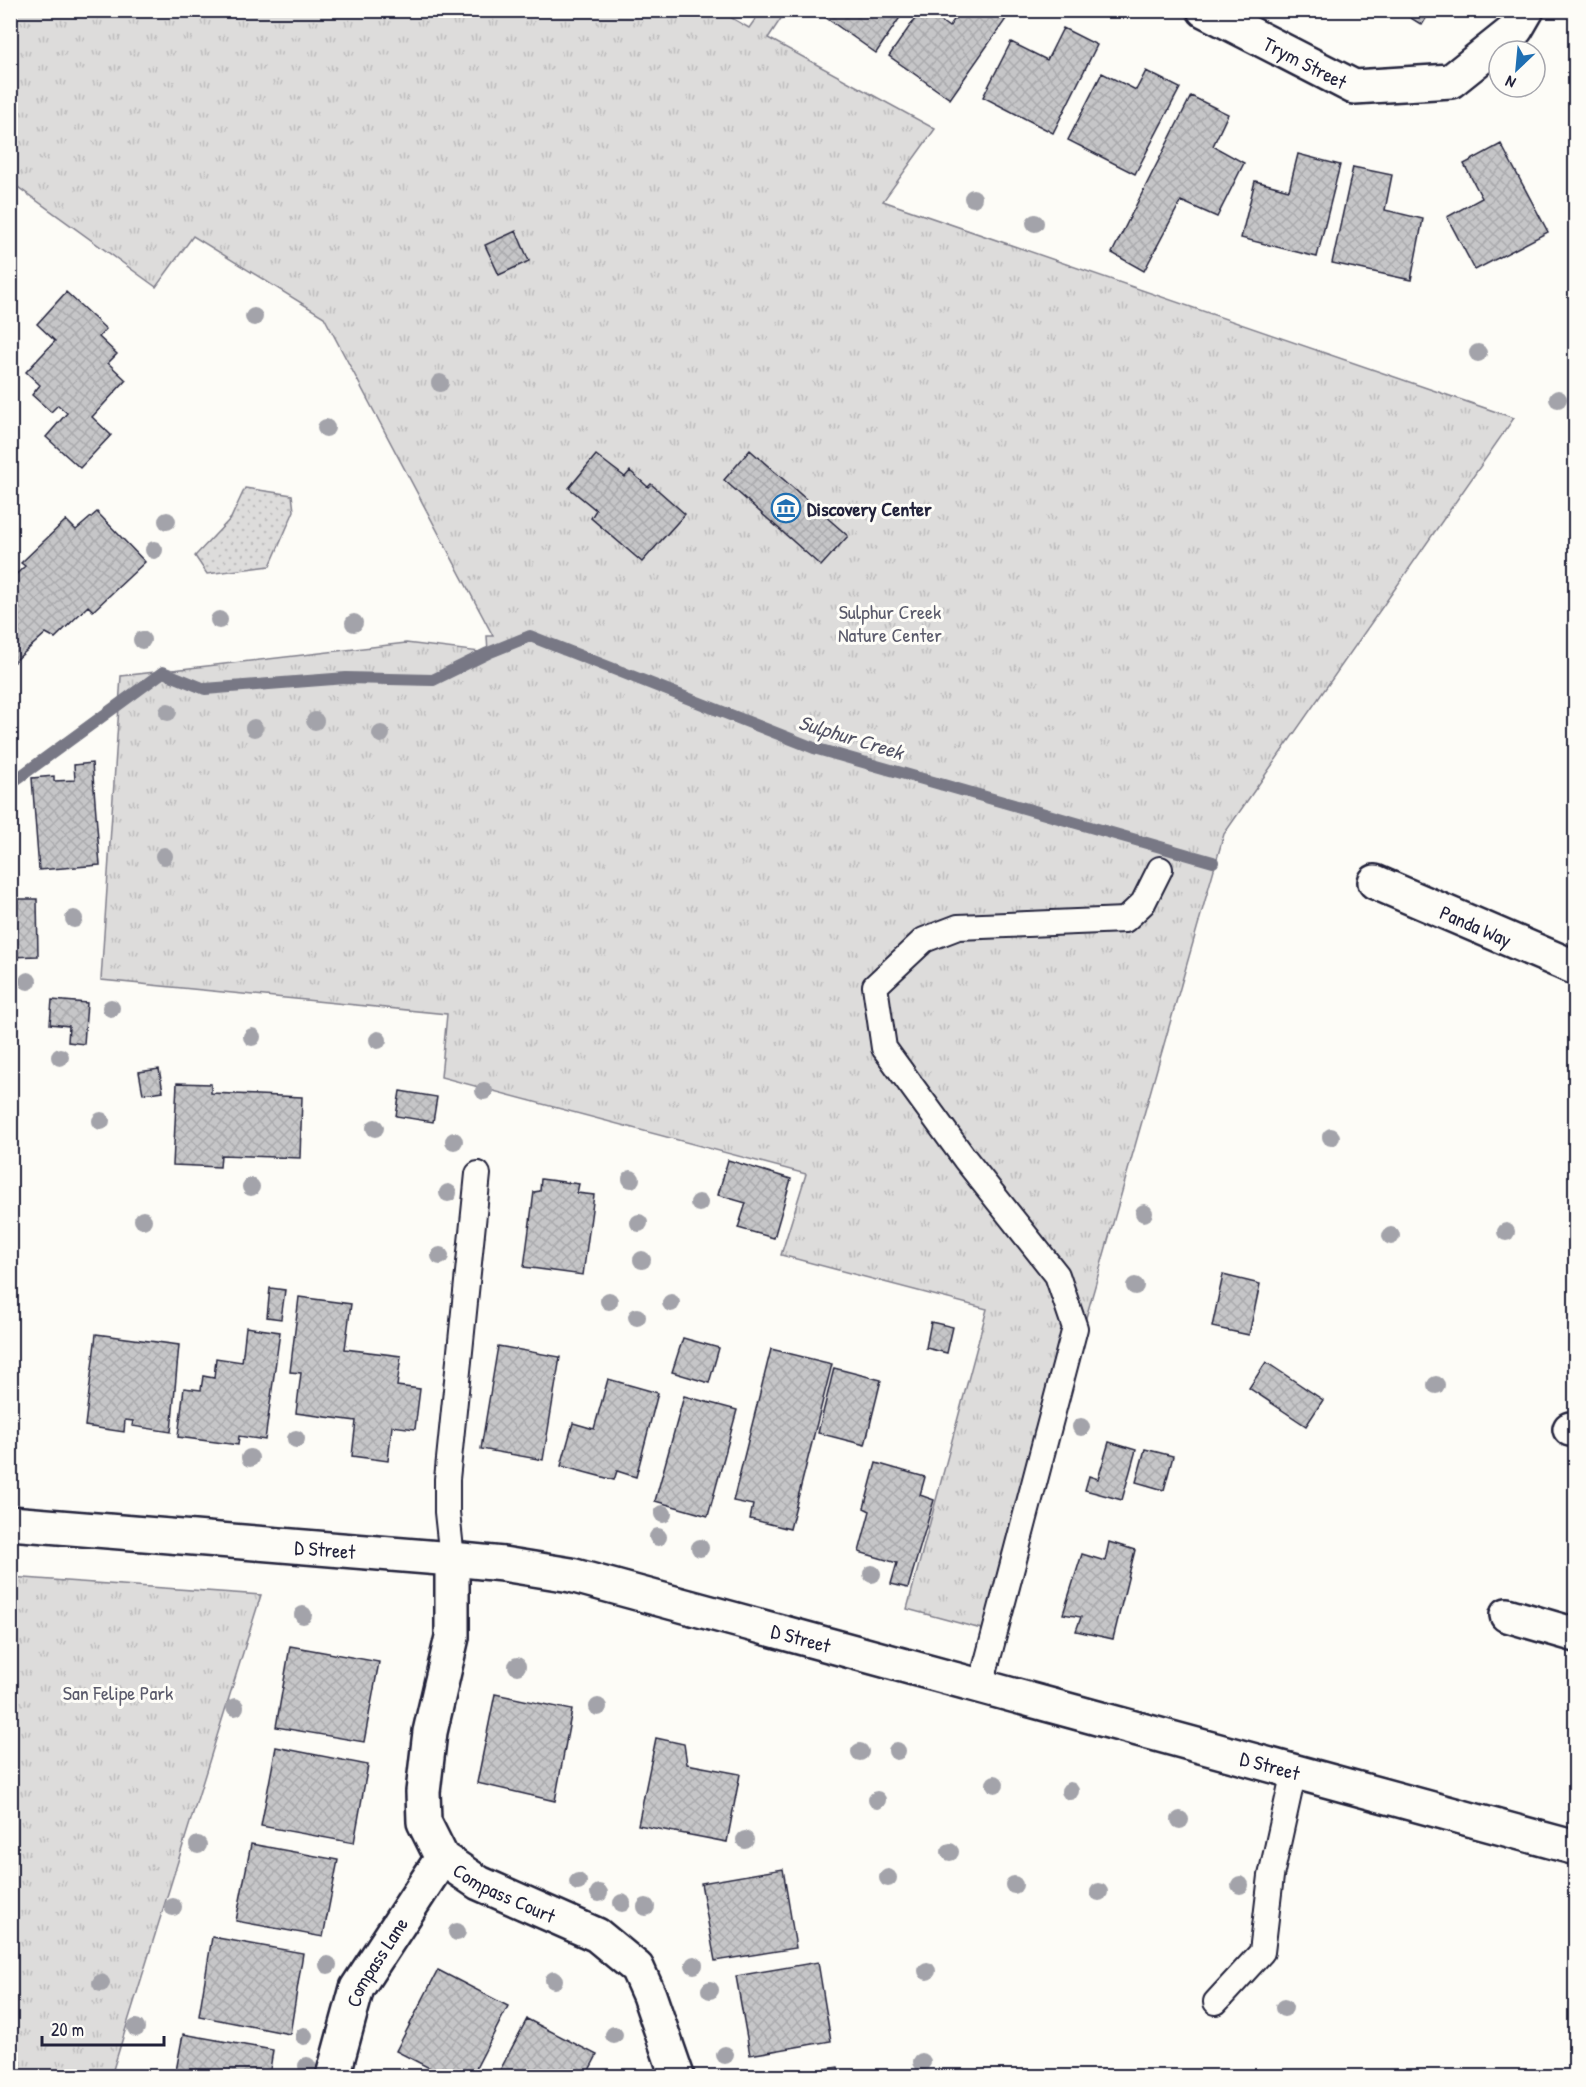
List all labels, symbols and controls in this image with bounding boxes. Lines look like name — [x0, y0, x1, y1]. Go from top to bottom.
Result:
street label: Trym Street — [1259, 29, 1353, 95]
north arrow — [1487, 39, 1547, 99]
text: N — [1501, 71, 1519, 94]
museum icon: Discovery Center — [770, 492, 802, 524]
place label: Discovery Center — [807, 495, 932, 523]
park label: Sulphur Creek Nature Center — [838, 598, 942, 648]
water label: Sulphur Creek — [795, 707, 909, 767]
street label: Panda Way — [1436, 898, 1516, 953]
street label: D Street — [294, 1533, 357, 1565]
street label: D Street — [768, 1617, 835, 1659]
park label: San Felipe Park — [63, 1679, 173, 1706]
street label: D Street — [1237, 1744, 1304, 1786]
street label: Compass Court — [448, 1856, 561, 1929]
street label: Compass Lane — [339, 1912, 413, 2010]
scale bar — [42, 2009, 164, 2047]
text: 20 m — [51, 2017, 84, 2042]

